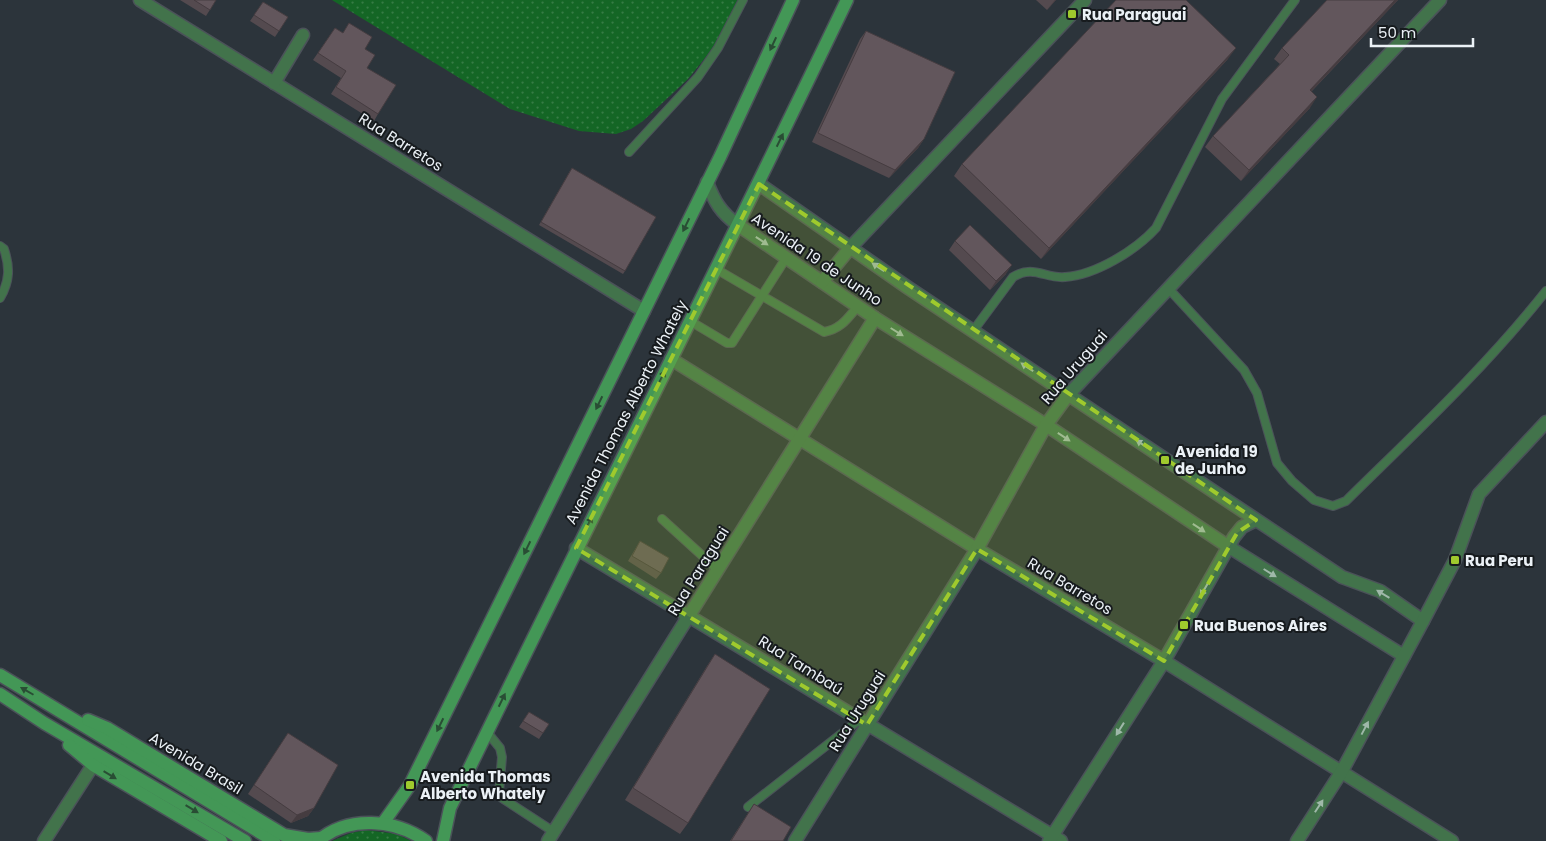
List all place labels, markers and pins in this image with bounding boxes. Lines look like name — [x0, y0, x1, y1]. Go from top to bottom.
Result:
place label: Rua Paraguai — [1082, 4, 1186, 25]
marker: Rua Paraguai — [1066, 8, 1078, 20]
place label: Avenida 19 de Junho — [1175, 441, 1258, 479]
marker: Avenida 19 de Junho — [1159, 454, 1171, 466]
place label: Rua Peru — [1465, 550, 1533, 571]
marker: Rua Peru — [1449, 554, 1461, 566]
place label: Rua Buenos Aires — [1194, 615, 1327, 636]
marker: Rua Buenos Aires — [1178, 619, 1190, 631]
place label: Avenida Thomas Alberto Whately — [420, 766, 551, 804]
marker: Avenida Thomas Alberto Whately — [404, 779, 416, 791]

